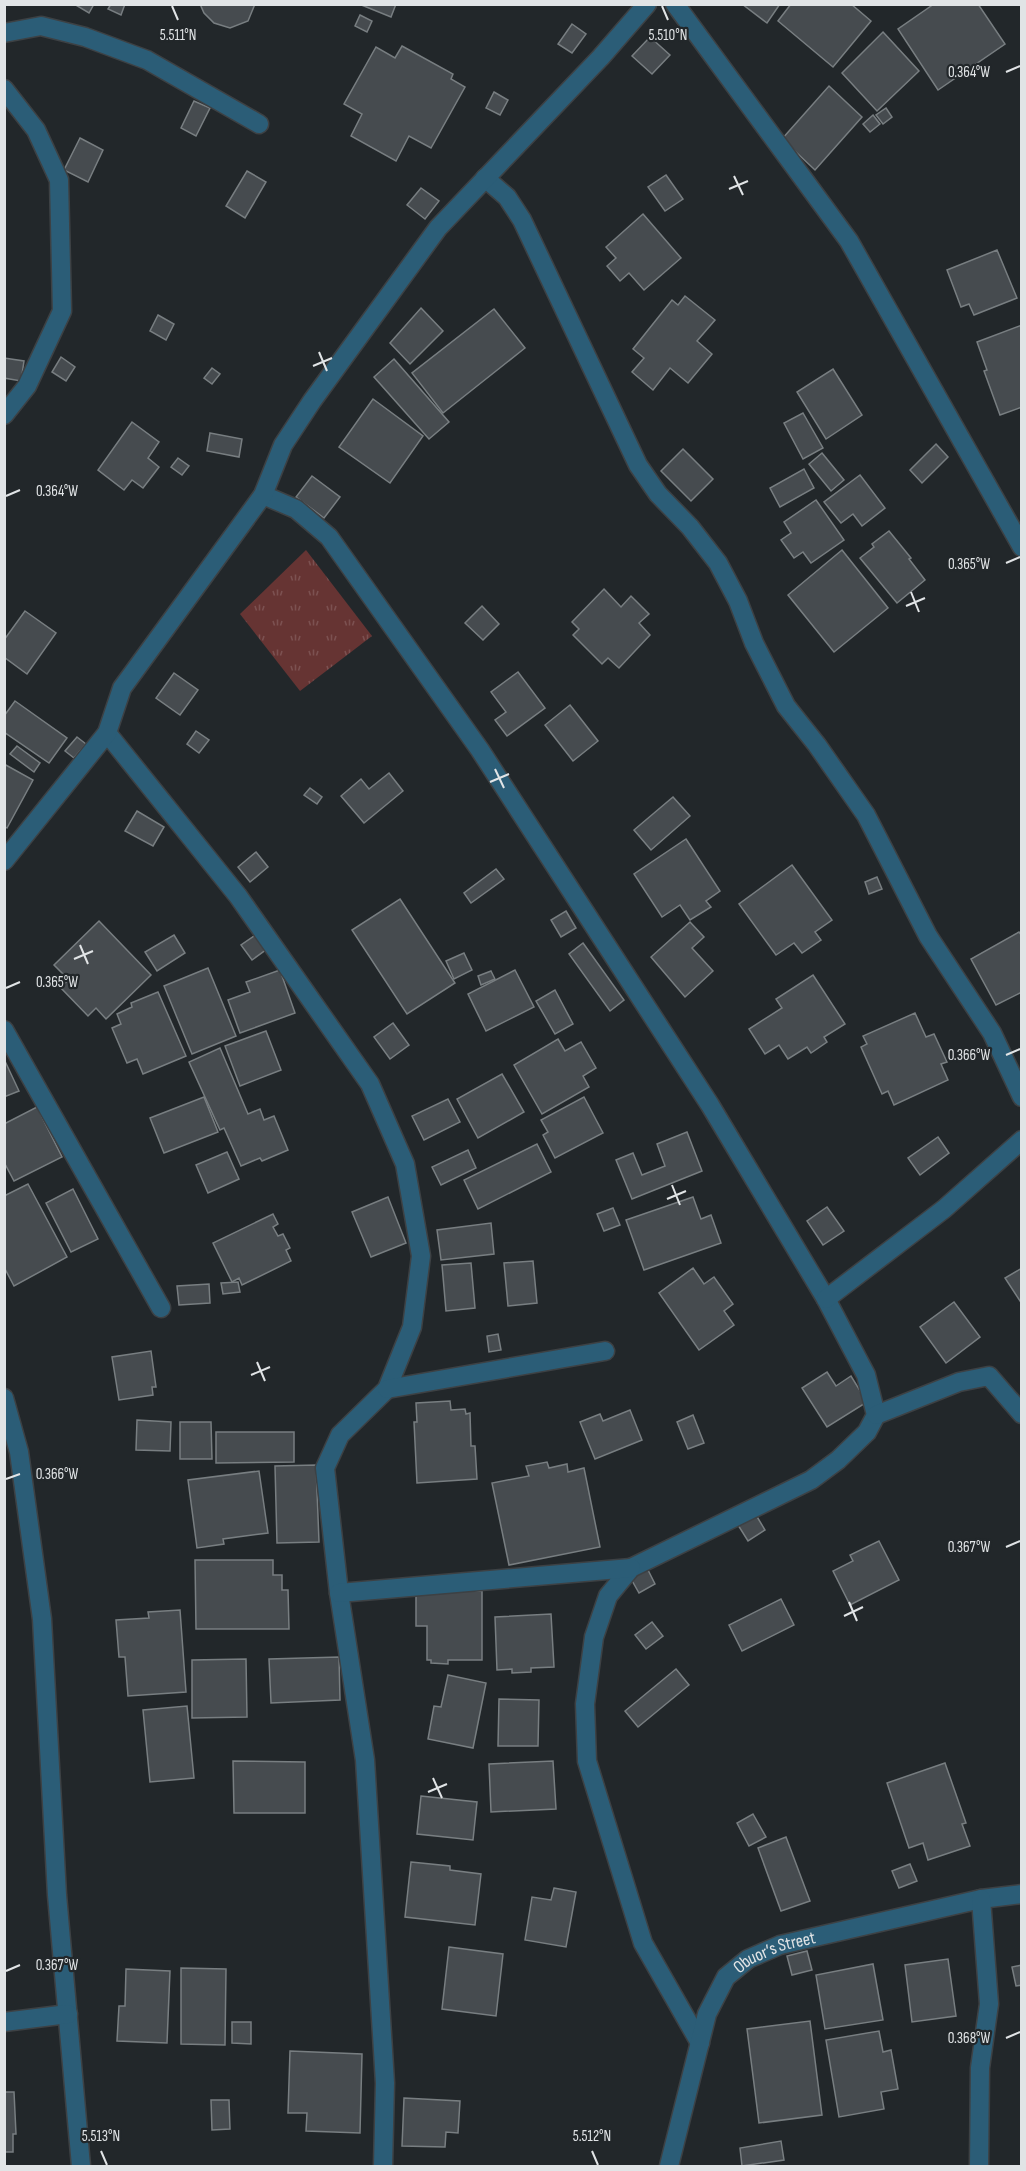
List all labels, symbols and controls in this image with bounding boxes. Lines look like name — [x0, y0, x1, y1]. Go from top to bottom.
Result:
text: 5.511°N — [160, 26, 196, 45]
text: 5.510°N — [649, 26, 687, 45]
text: 0.364°W — [948, 63, 990, 82]
text: 0.364°W — [36, 482, 78, 501]
text: 0.365°W — [948, 555, 990, 574]
text: 0.365°W — [36, 973, 78, 992]
text: 0.366°W — [948, 1046, 991, 1065]
text: 0.366°W — [36, 1465, 79, 1484]
text: 0.367°W — [948, 1538, 991, 1557]
street label: Obuor’s Street — [729, 1927, 818, 1977]
text: 0.367°W — [36, 1956, 79, 1975]
text: 0.368°W — [948, 2029, 990, 2048]
text: 5.513°N — [82, 2127, 120, 2146]
text: 5.512°N — [573, 2127, 611, 2146]

